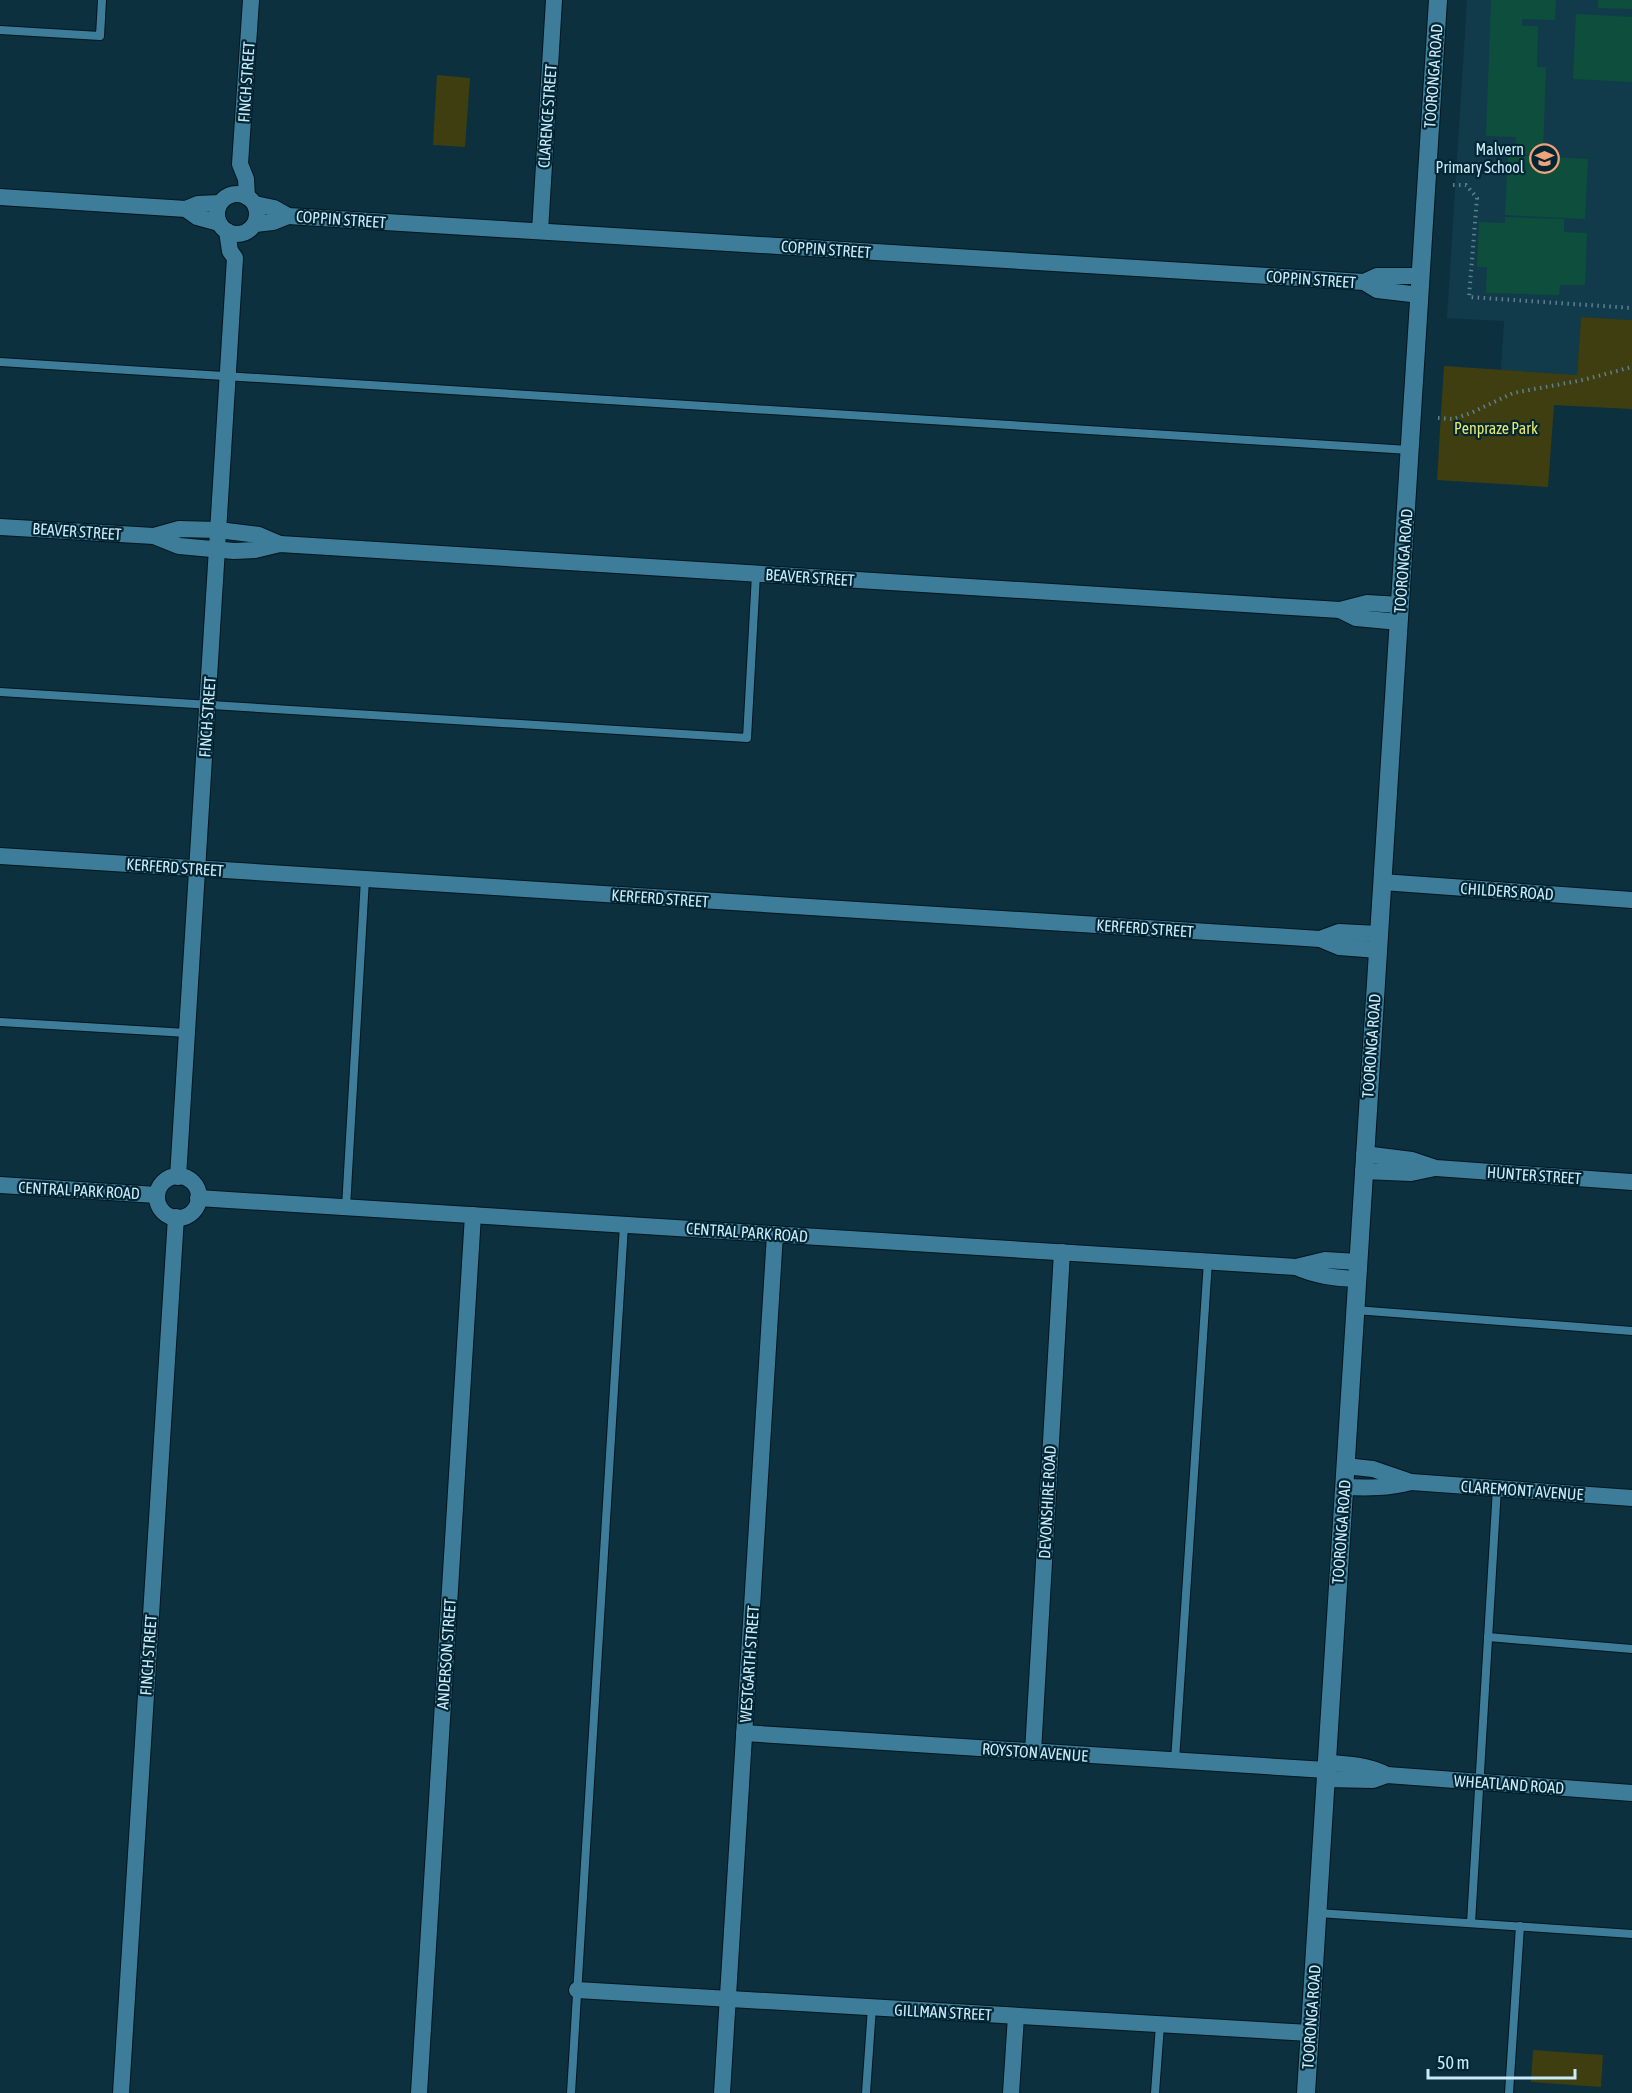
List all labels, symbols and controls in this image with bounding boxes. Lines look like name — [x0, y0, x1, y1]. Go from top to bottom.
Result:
street label: TOORONGA ROAD — [1420, 23, 1446, 129]
street label: FINCH STREET — [234, 41, 258, 123]
street label: CLARENCE STREET — [534, 63, 560, 169]
place label: Malvern Primary School — [1436, 140, 1525, 177]
school or university icon: Malvern Primary School — [1529, 142, 1561, 174]
street label: COPPIN STREET — [295, 207, 387, 231]
street label: COPPIN STREET — [780, 237, 872, 261]
street label: COPPIN STREET — [1265, 267, 1357, 291]
park label: Penpraze Park — [1454, 419, 1538, 438]
street label: TOORONGA ROAD — [1390, 508, 1416, 614]
street label: BEAVER STREET — [32, 519, 122, 543]
street label: BEAVER STREET — [765, 565, 855, 589]
street label: FINCH STREET — [195, 676, 219, 758]
street label: KERFERD STREET — [126, 855, 224, 879]
street label: CHILDERS ROAD — [1460, 879, 1554, 903]
street label: KERFERD STREET — [611, 886, 709, 910]
street label: KERFERD STREET — [1096, 916, 1194, 940]
street label: TOORONGA ROAD — [1358, 993, 1384, 1099]
street label: HUNTER STREET — [1486, 1163, 1582, 1187]
street label: CENTRAL PARK ROAD — [18, 1178, 140, 1202]
street label: CENTRAL PARK ROAD — [686, 1219, 808, 1245]
street label: DEVONSHIRE ROAD — [1035, 1445, 1059, 1559]
street label: CLAREMONT AVENUE — [1460, 1477, 1584, 1503]
street label: TOORONGA ROAD — [1328, 1479, 1354, 1585]
street label: ANDERSON STREET — [433, 1598, 459, 1710]
street label: WESTGARTH STREET — [736, 1605, 762, 1723]
street label: FINCH STREET — [136, 1614, 160, 1696]
street label: ROYSTON AVENUE — [981, 1739, 1089, 1765]
street label: WHEATLAND ROAD — [1453, 1771, 1565, 1797]
street label: TOORONGA ROAD — [1298, 1964, 1324, 2070]
street label: GILLMAN STREET — [894, 2000, 992, 2024]
scale bar — [1428, 2042, 1575, 2080]
text: 50 m — [1437, 2052, 1469, 2073]

